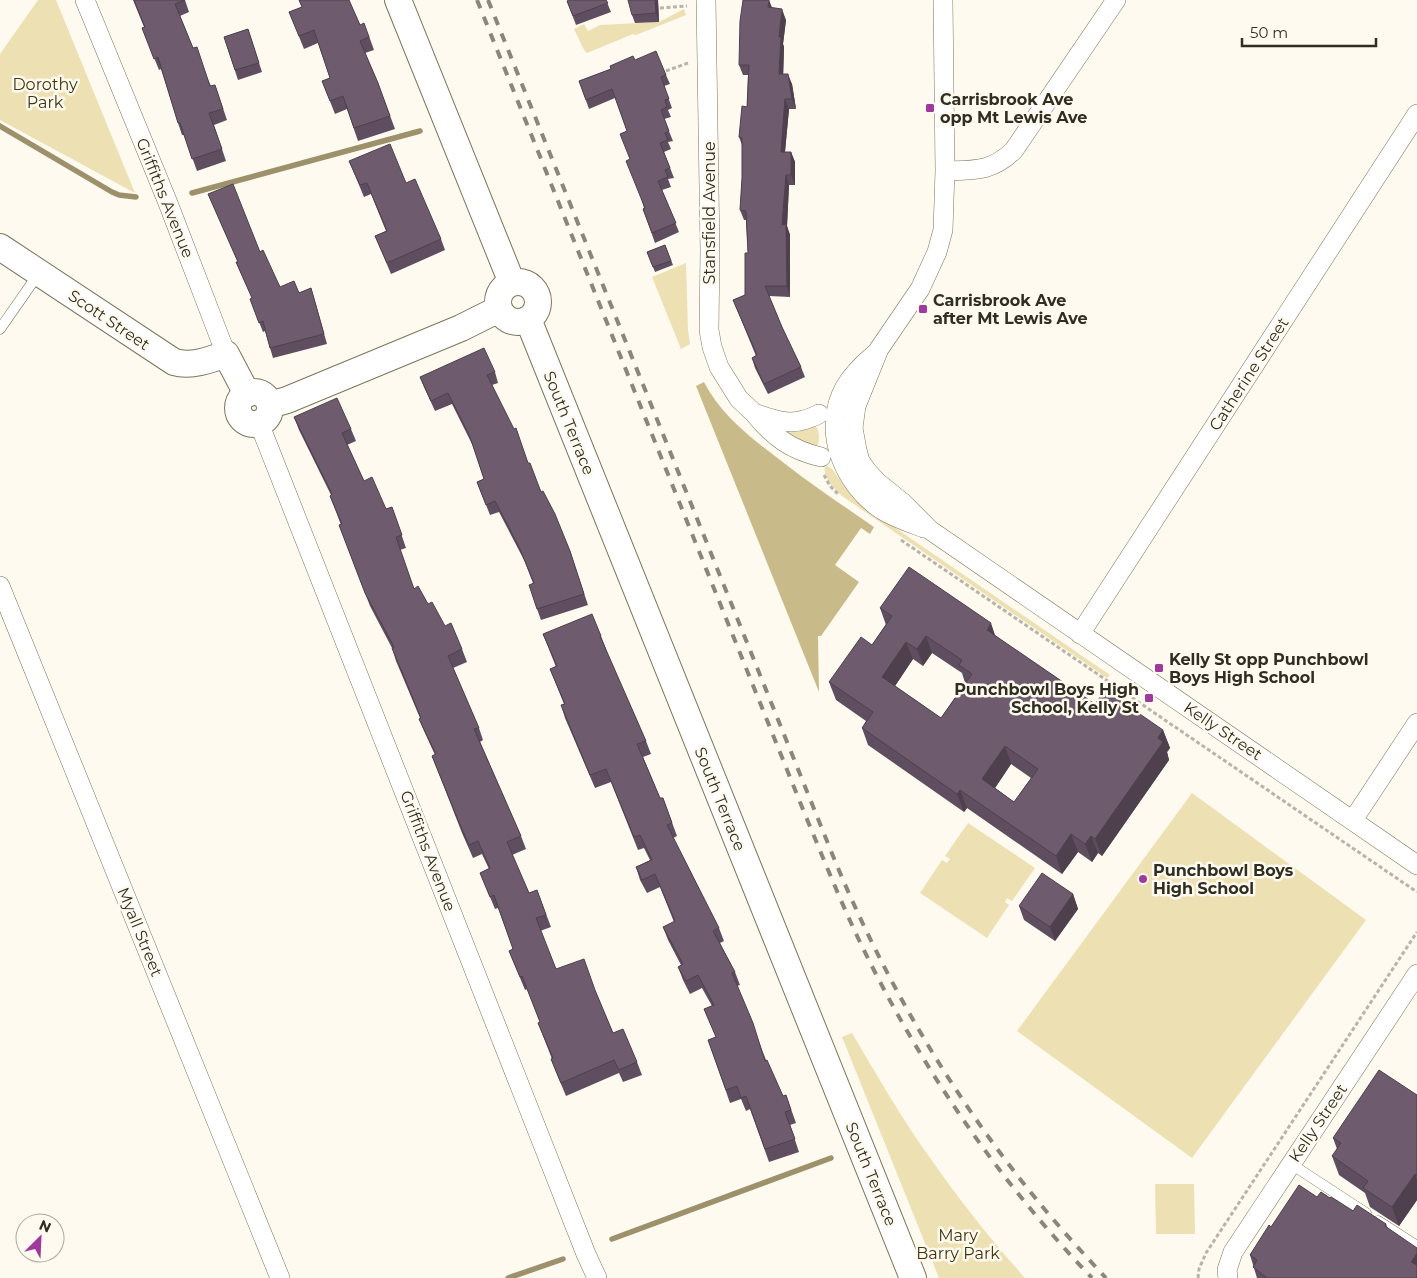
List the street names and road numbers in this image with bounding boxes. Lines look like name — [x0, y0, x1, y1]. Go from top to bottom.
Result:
street label: Griffiths Avenue — [132, 135, 198, 261]
street label: Stansfield Avenue — [700, 141, 719, 285]
street label: Scott Street — [65, 286, 154, 354]
street label: Catherine Street — [1205, 313, 1293, 434]
street label: South Terrace — [540, 368, 598, 478]
street label: Kelly Street — [1180, 698, 1266, 764]
street label: South Terrace — [691, 744, 749, 854]
street label: Griffiths Avenue — [396, 788, 460, 914]
street label: Myall Street — [114, 885, 167, 980]
street label: Kelly Street — [1285, 1080, 1351, 1166]
street label: South Terrace — [842, 1119, 900, 1229]

